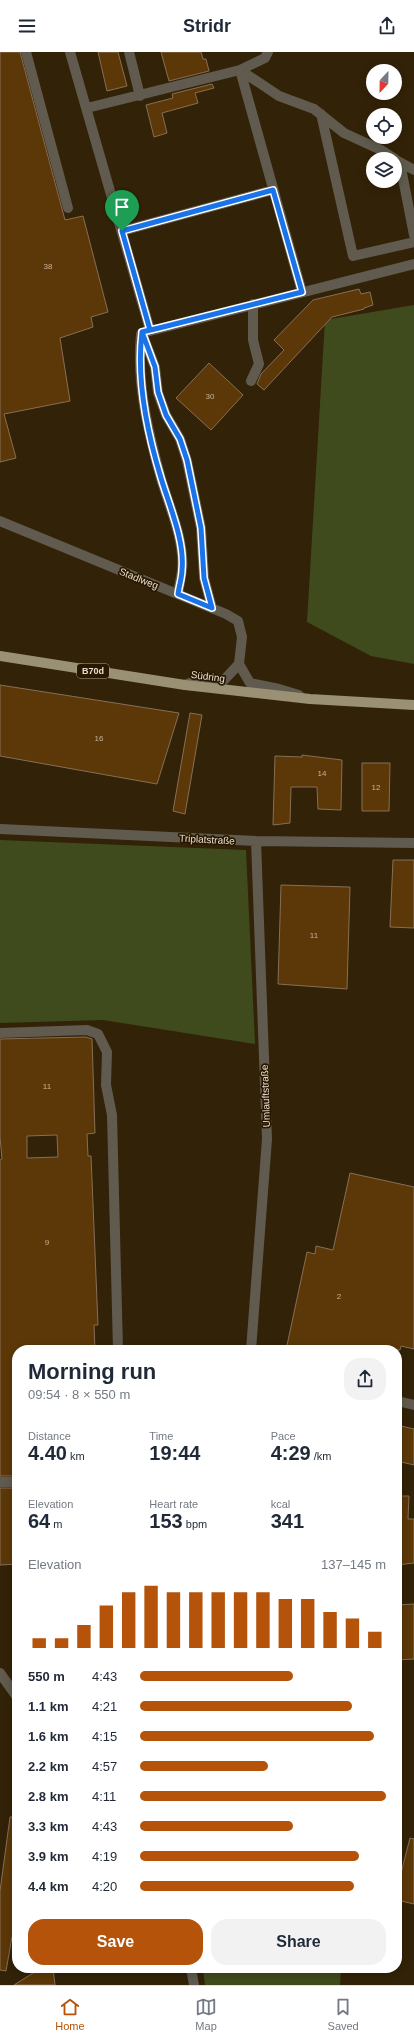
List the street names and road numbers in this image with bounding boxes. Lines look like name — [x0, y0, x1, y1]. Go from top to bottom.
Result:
street label: Stadlweg — [118, 566, 160, 591]
road number: B70d — [77, 664, 109, 678]
street label: Südring — [190, 669, 226, 684]
street label: Triplatstraße — [179, 833, 236, 846]
street label: Umlauftstraße — [259, 1064, 272, 1128]

